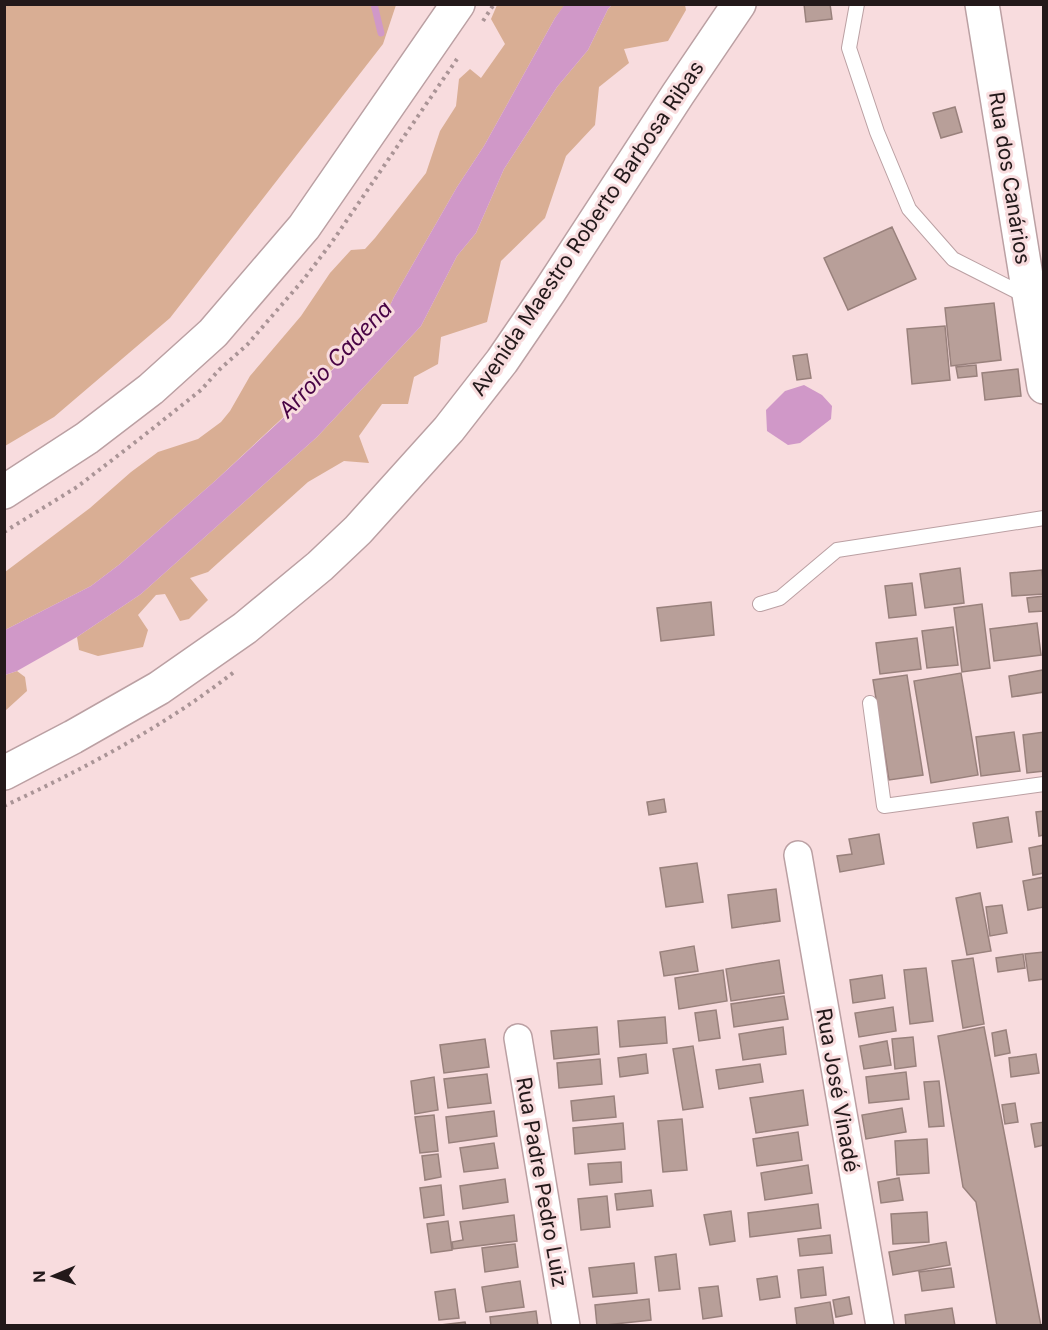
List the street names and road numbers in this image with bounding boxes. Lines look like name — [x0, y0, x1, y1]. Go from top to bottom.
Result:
street label: Avenida Maestro Roberto Barbosa Ribas — [465, 56, 709, 400]
street label: Rua dos Canários — [984, 90, 1036, 266]
street label: Rua José Vinadé — [811, 1006, 865, 1174]
street label: Rua Padre Pedro Luiz — [511, 1075, 573, 1289]

